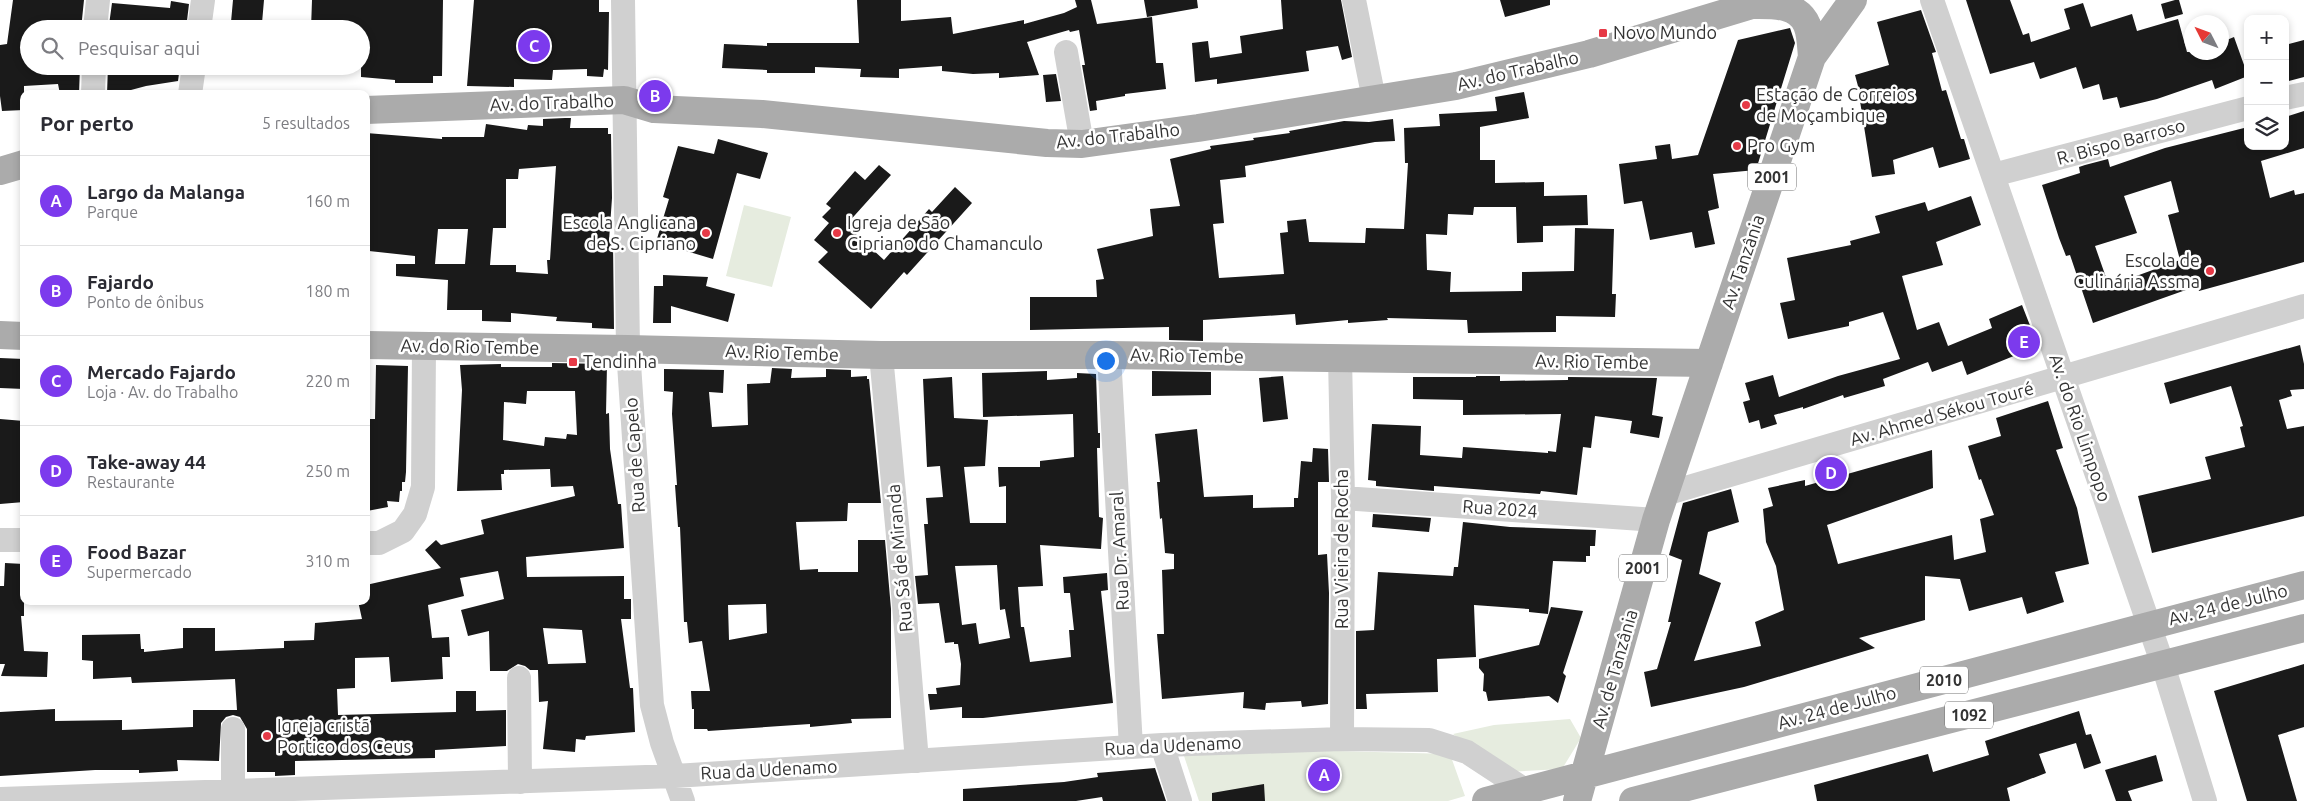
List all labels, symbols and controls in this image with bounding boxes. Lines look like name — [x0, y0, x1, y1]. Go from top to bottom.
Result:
north arrow — [2184, 15, 2229, 60]
map controls — [2244, 15, 2289, 150]
button: + — [2244, 15, 2289, 60]
search box — [20, 20, 370, 75]
place label: Novo Mundo — [1613, 22, 1717, 42]
pin: C — [518, 27, 550, 65]
marker: Novo Mundo — [1597, 27, 1609, 39]
icon: search — [38, 34, 66, 62]
text: Pesquisar aqui — [78, 37, 200, 59]
street label: Av. do Trabalho — [1455, 46, 1581, 94]
button: − — [2244, 60, 2289, 105]
pin: B — [639, 77, 671, 115]
place label: Estação de Correios de Moçambique — [1756, 84, 1915, 125]
street label: Av. do Trabalho — [490, 90, 614, 114]
marker: Estação de Correios de Moçambique — [1740, 99, 1752, 111]
button: layers — [2244, 105, 2289, 150]
text: Por perto — [40, 111, 134, 135]
text: 5 resultados — [262, 114, 350, 132]
street label: R. Bispo Barroso — [2054, 114, 2187, 168]
street label: Av. do Trabalho — [1055, 119, 1181, 151]
place label: Pro Gym — [1747, 135, 1815, 155]
marker: Pro Gym — [1731, 140, 1743, 152]
road number: 2001 — [1748, 163, 1796, 190]
text: Largo da Malanga — [87, 181, 245, 203]
text: A — [50, 192, 62, 210]
text: 160 m — [305, 192, 350, 210]
text: Parque — [87, 203, 138, 221]
place label: Escola Anglicana de S. Cipriano — [563, 212, 696, 253]
place label: Igreja de São Cipriano do Chamanculo — [847, 212, 1043, 253]
street label: Av. Tanzânia — [1717, 212, 1768, 312]
marker: Escola Anglicana de S. Cipriano — [700, 227, 712, 239]
marker: Igreja de São Cipriano do Chamanculo — [831, 227, 843, 239]
place label: Escola de Culinária Assma — [2073, 250, 2200, 291]
marker: Escola de Culinária Assma — [2204, 265, 2216, 277]
text: Fajardo — [87, 271, 154, 293]
text: B — [51, 282, 61, 300]
text: 180 m — [305, 282, 350, 300]
text: Ponto de ônibus — [87, 293, 204, 311]
pin: E — [2008, 323, 2040, 361]
street label: Av. do Rio Tembe — [400, 335, 540, 357]
street label: Av. Rio Tembe — [725, 340, 839, 364]
street label: Av. Rio Tembe — [1130, 344, 1244, 366]
your location — [1093, 348, 1119, 374]
street label: Av. Rio Tembe — [1535, 350, 1649, 372]
place label: Tendinha — [583, 351, 657, 371]
street label: Av. do Rio Limpopo — [2046, 351, 2116, 504]
marker: Tendinha — [567, 356, 579, 368]
text: Mercado Fajardo — [87, 361, 236, 383]
text: C — [51, 372, 61, 390]
text: 220 m — [305, 372, 350, 390]
street label: Av. Ahmed Sékou Touré — [1848, 377, 2036, 449]
text: Loja · Av. do Trabalho — [87, 383, 238, 401]
street label: Rua de Capelo — [620, 397, 648, 513]
text: Take-away 44 — [87, 451, 206, 473]
pin: D — [1815, 454, 1847, 492]
text: D — [50, 462, 62, 480]
text: 250 m — [305, 462, 350, 480]
street label: Rua Vieira de Rocha — [1331, 469, 1351, 629]
text: Restaurante — [87, 473, 175, 491]
street label: Rua Sá de Miranda — [883, 483, 915, 633]
street label: Rua Dr. Amaral — [1106, 491, 1132, 611]
street label: Rua 2024 — [1462, 495, 1538, 521]
text: Food Bazar — [87, 541, 186, 563]
text: E — [51, 552, 61, 570]
text: 310 m — [305, 552, 350, 570]
road number: 2001 — [1619, 554, 1667, 582]
text: Supermercado — [87, 563, 192, 581]
street label: Av. 24 de Julho — [2166, 580, 2289, 628]
street label: Av. de Tanzânia — [1587, 607, 1641, 731]
road number: 2010 — [1920, 666, 1968, 694]
street label: Av. 24 de Julho — [1775, 682, 1898, 732]
road number: 1092 — [1945, 702, 1993, 728]
place label: Igreja cristã Portico dos Ceus — [277, 715, 412, 756]
marker: Igreja cristã Portico dos Ceus — [261, 730, 273, 742]
street label: Rua da Udenamo — [1104, 731, 1242, 759]
street label: Rua da Udenamo — [700, 755, 838, 783]
pin: A — [1308, 756, 1340, 794]

